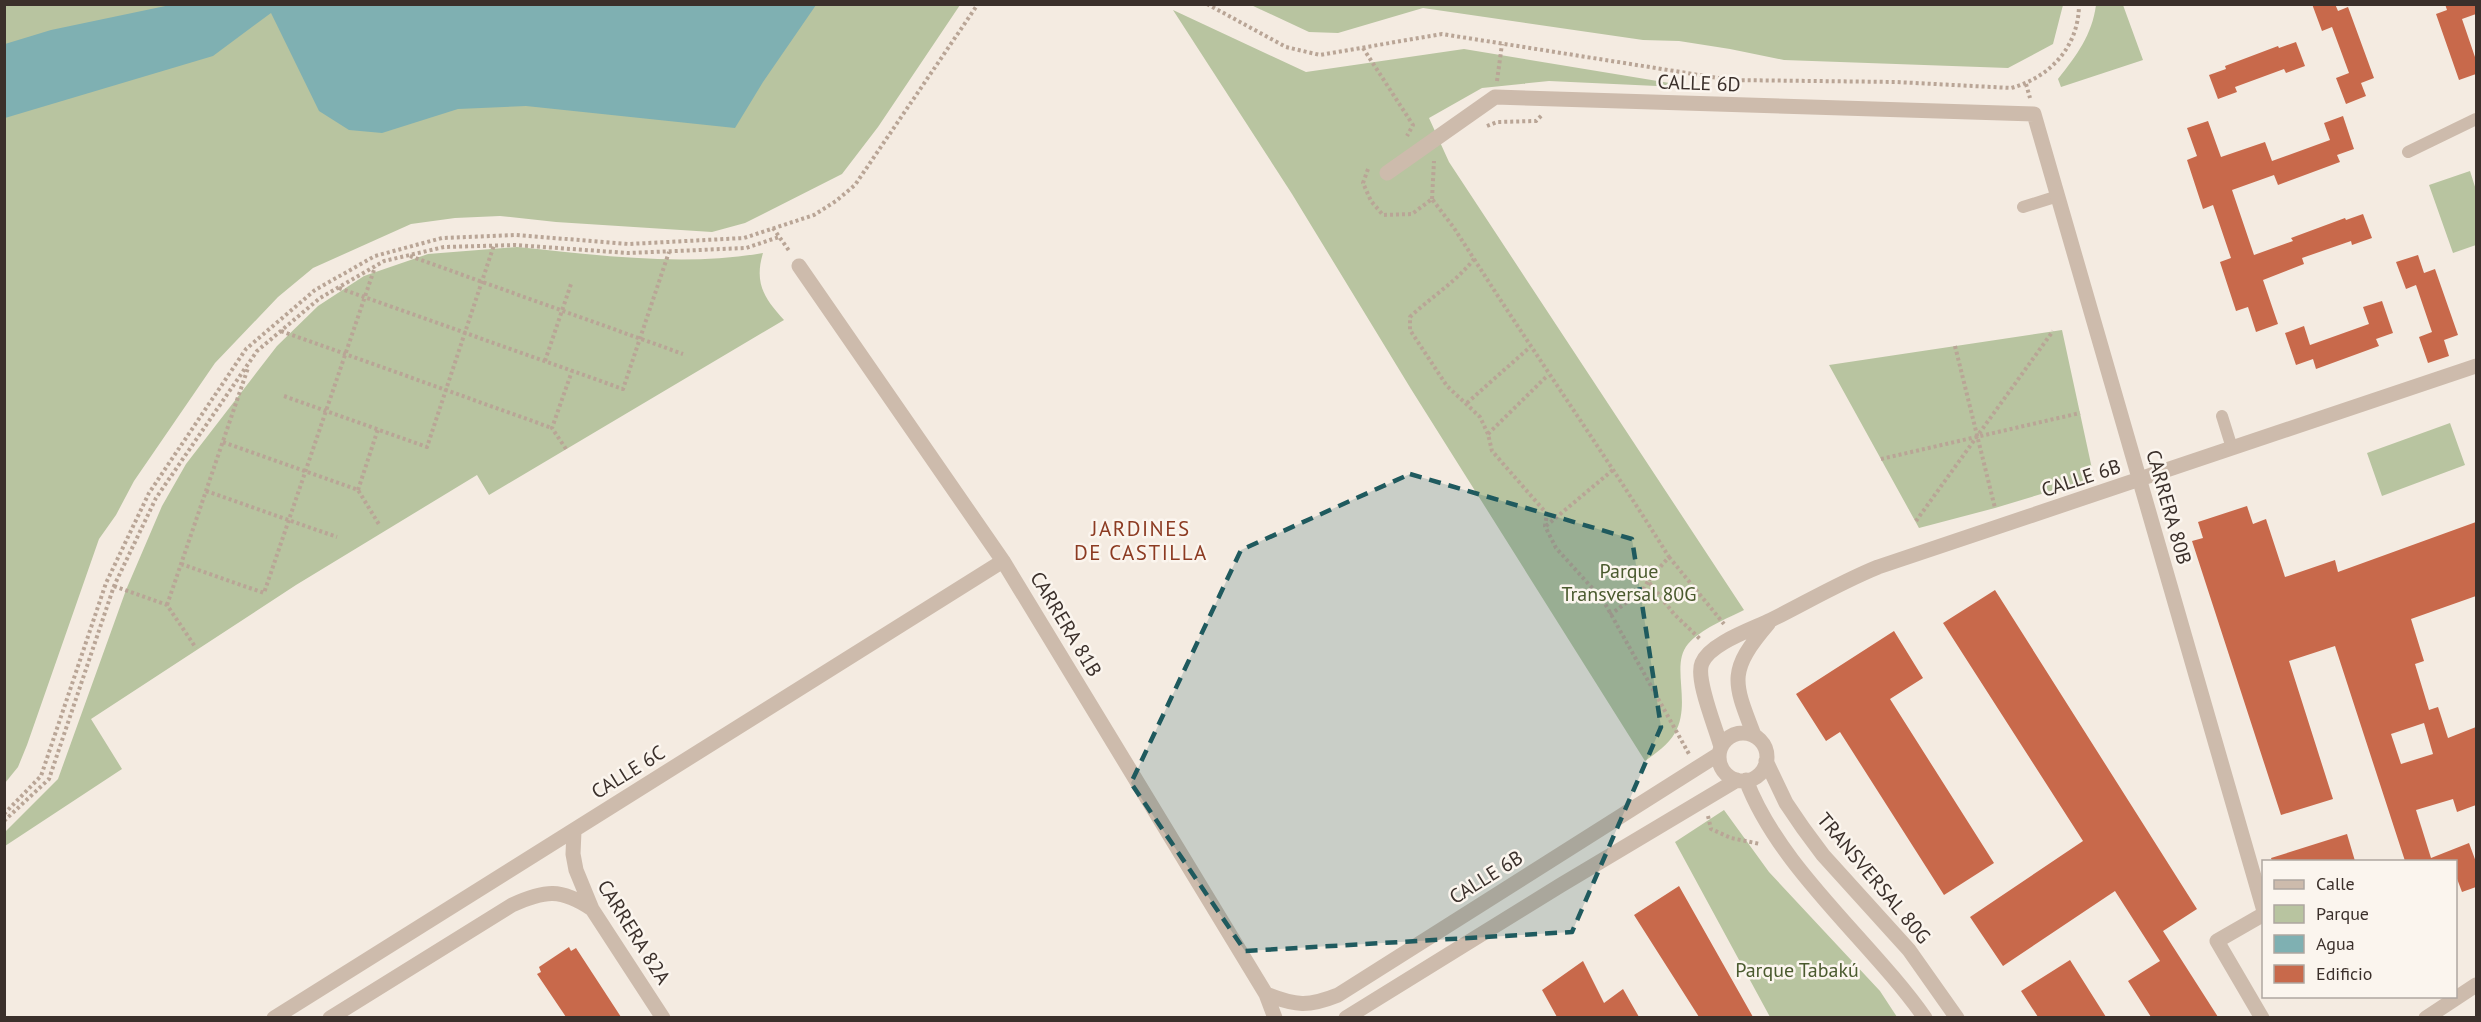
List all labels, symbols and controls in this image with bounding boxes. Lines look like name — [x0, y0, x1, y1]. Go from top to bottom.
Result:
street label: CALLE 6D — [1657, 69, 1741, 97]
street label: CARRERA 80B — [2140, 447, 2198, 567]
street label: CALLE 6B — [2038, 453, 2124, 503]
district label: JARDINES DE CASTILLA — [1074, 515, 1208, 566]
park label: Parque Transversal 80G — [1561, 558, 1697, 607]
street label: CARRERA 81B — [1024, 567, 1108, 681]
street label: CALLE 6C — [587, 739, 669, 805]
street label: TRANSVERSAL 80G — [1812, 807, 1936, 949]
street label: CALLE 6B — [1444, 844, 1528, 910]
legend — [2262, 860, 2457, 998]
text: Calle — [2316, 872, 2355, 895]
street label: CARRERA 82A — [592, 875, 676, 989]
text: Parque — [2316, 902, 2369, 925]
text: Agua — [2316, 932, 2355, 955]
park label: Parque Tabakú — [1735, 957, 1859, 983]
text: Edificio — [2316, 962, 2372, 985]

